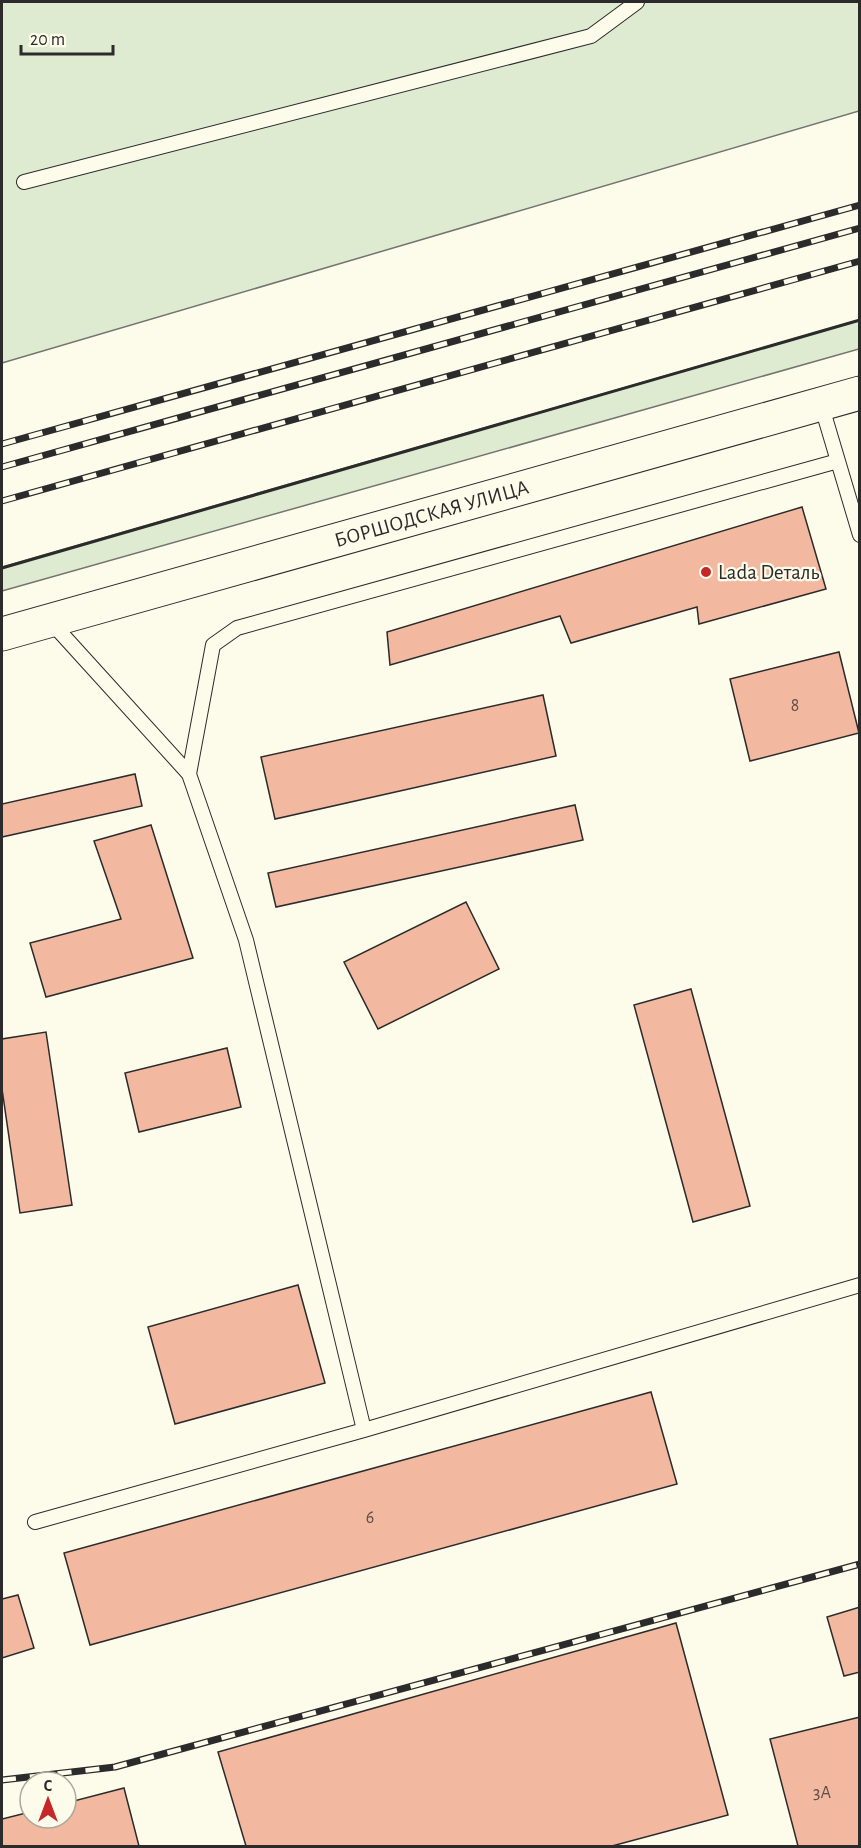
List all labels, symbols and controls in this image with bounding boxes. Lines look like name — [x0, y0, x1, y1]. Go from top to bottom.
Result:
scale bar — [21, 18, 112, 56]
text: 20 m — [30, 31, 65, 49]
street label: БОРШОДСКАЯ УЛИЦА — [332, 476, 531, 551]
place label: Lada Dеталь — [718, 562, 819, 583]
marker: Lada Dеталь — [699, 565, 713, 579]
house number: 8 — [791, 697, 799, 715]
house number: 6 — [366, 1509, 374, 1527]
north arrow — [18, 1770, 78, 1830]
text: С — [44, 1778, 53, 1794]
house number: 3А — [813, 1784, 831, 1802]

